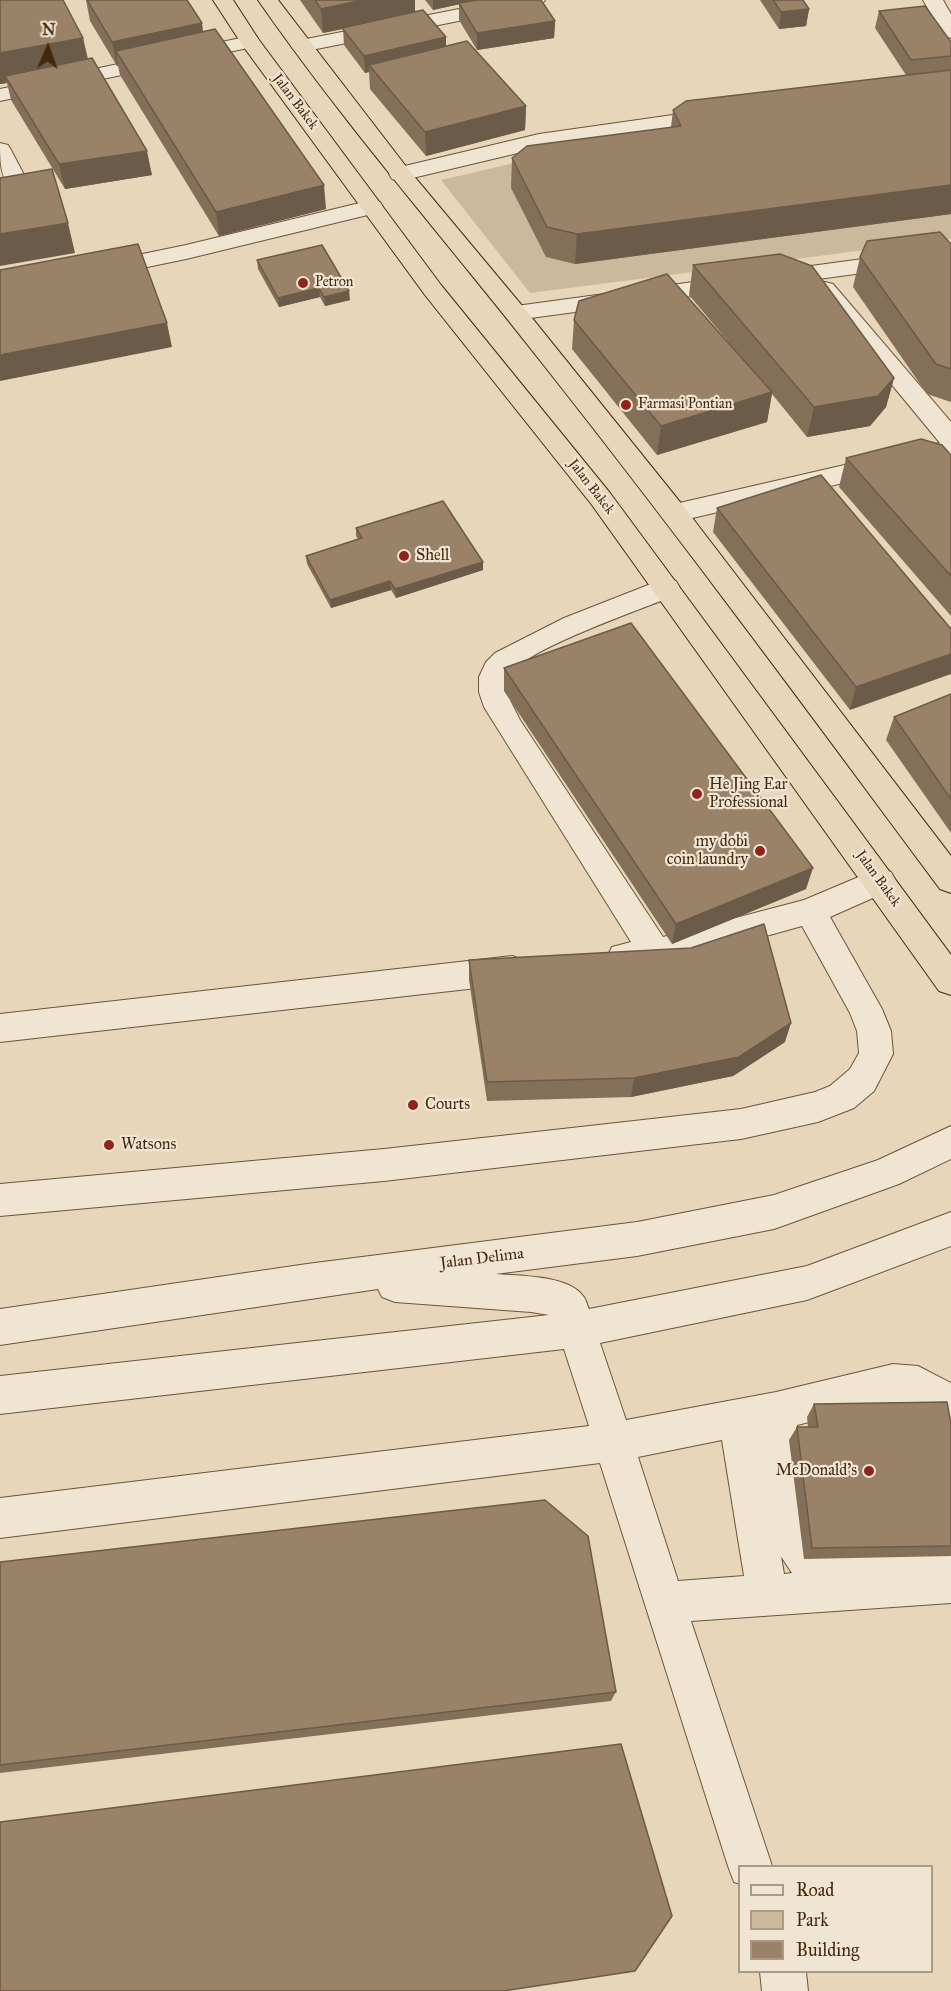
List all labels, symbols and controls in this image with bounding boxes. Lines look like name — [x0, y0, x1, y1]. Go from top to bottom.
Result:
north arrow — [18, 18, 78, 78]
text: N — [42, 20, 56, 39]
street label: Jalan Bakek — [269, 71, 321, 133]
place label: Petron — [315, 275, 353, 291]
marker: Petron — [296, 276, 310, 290]
place label: Farmasi Pontian — [638, 397, 732, 413]
marker: Farmasi Pontian — [619, 398, 633, 412]
street label: Jalan Bakek — [564, 456, 618, 518]
place label: Shell — [416, 546, 449, 566]
marker: Shell — [397, 549, 411, 563]
place label: He Jing Ear Professional — [709, 775, 788, 813]
marker: He Jing Ear Professional — [690, 787, 704, 801]
place label: my dobi coin laundry — [667, 832, 748, 870]
marker: my dobi coin laundry — [753, 844, 767, 858]
street label: Jalan Bakek — [852, 848, 904, 910]
place label: Courts — [425, 1095, 470, 1115]
marker: Courts — [406, 1098, 420, 1112]
place label: Watsons — [121, 1135, 176, 1155]
marker: Watsons — [102, 1138, 116, 1152]
street label: Jalan Delima — [439, 1244, 525, 1274]
place label: McDonald's — [776, 1461, 857, 1481]
marker: McDonald's — [862, 1464, 876, 1478]
legend — [738, 1865, 933, 1973]
text: Road — [796, 1879, 834, 1901]
text: Park — [796, 1909, 829, 1931]
text: Building — [796, 1939, 859, 1961]

